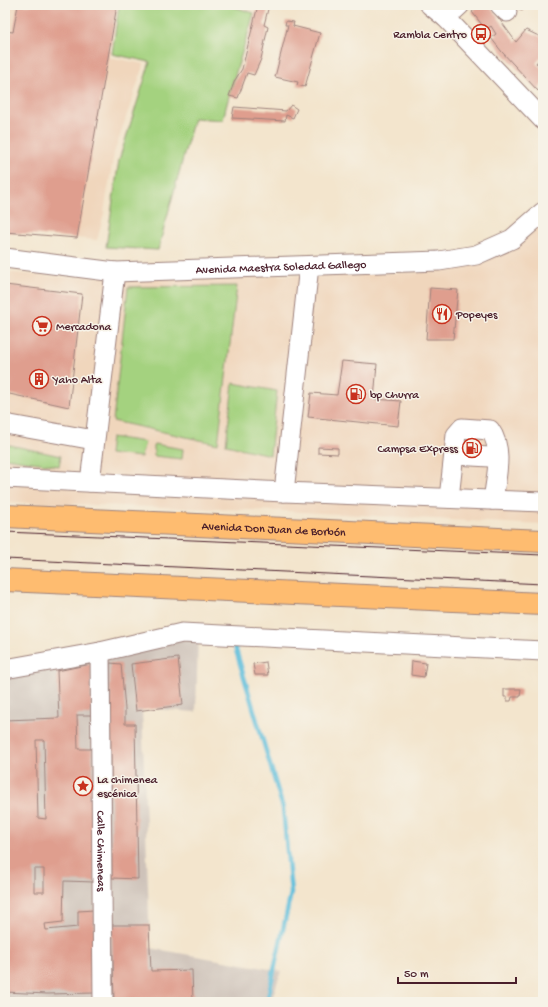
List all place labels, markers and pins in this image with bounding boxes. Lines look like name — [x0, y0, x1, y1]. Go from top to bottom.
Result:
bus stop icon: Rambla Centro — [470, 23, 492, 45]
place label: Rambla Centro — [393, 29, 467, 43]
restaurant icon: Popeyes — [431, 303, 453, 325]
place label: Popeyes — [455, 309, 498, 323]
supermarket icon: Mercadona — [31, 315, 53, 337]
place label: Mercadona — [56, 321, 111, 335]
building icon: Yaho Alta — [28, 368, 50, 390]
place label: Yaho Alta — [52, 374, 102, 388]
fuel station icon: bp Churra — [345, 383, 367, 405]
place label: bp Churra — [370, 389, 419, 403]
fuel station icon: Campsa Express — [461, 437, 483, 459]
place label: Campsa Express — [378, 443, 459, 457]
place label: La chimenea escénica — [97, 774, 158, 802]
place icon: La chimenea escénica — [72, 775, 94, 797]

